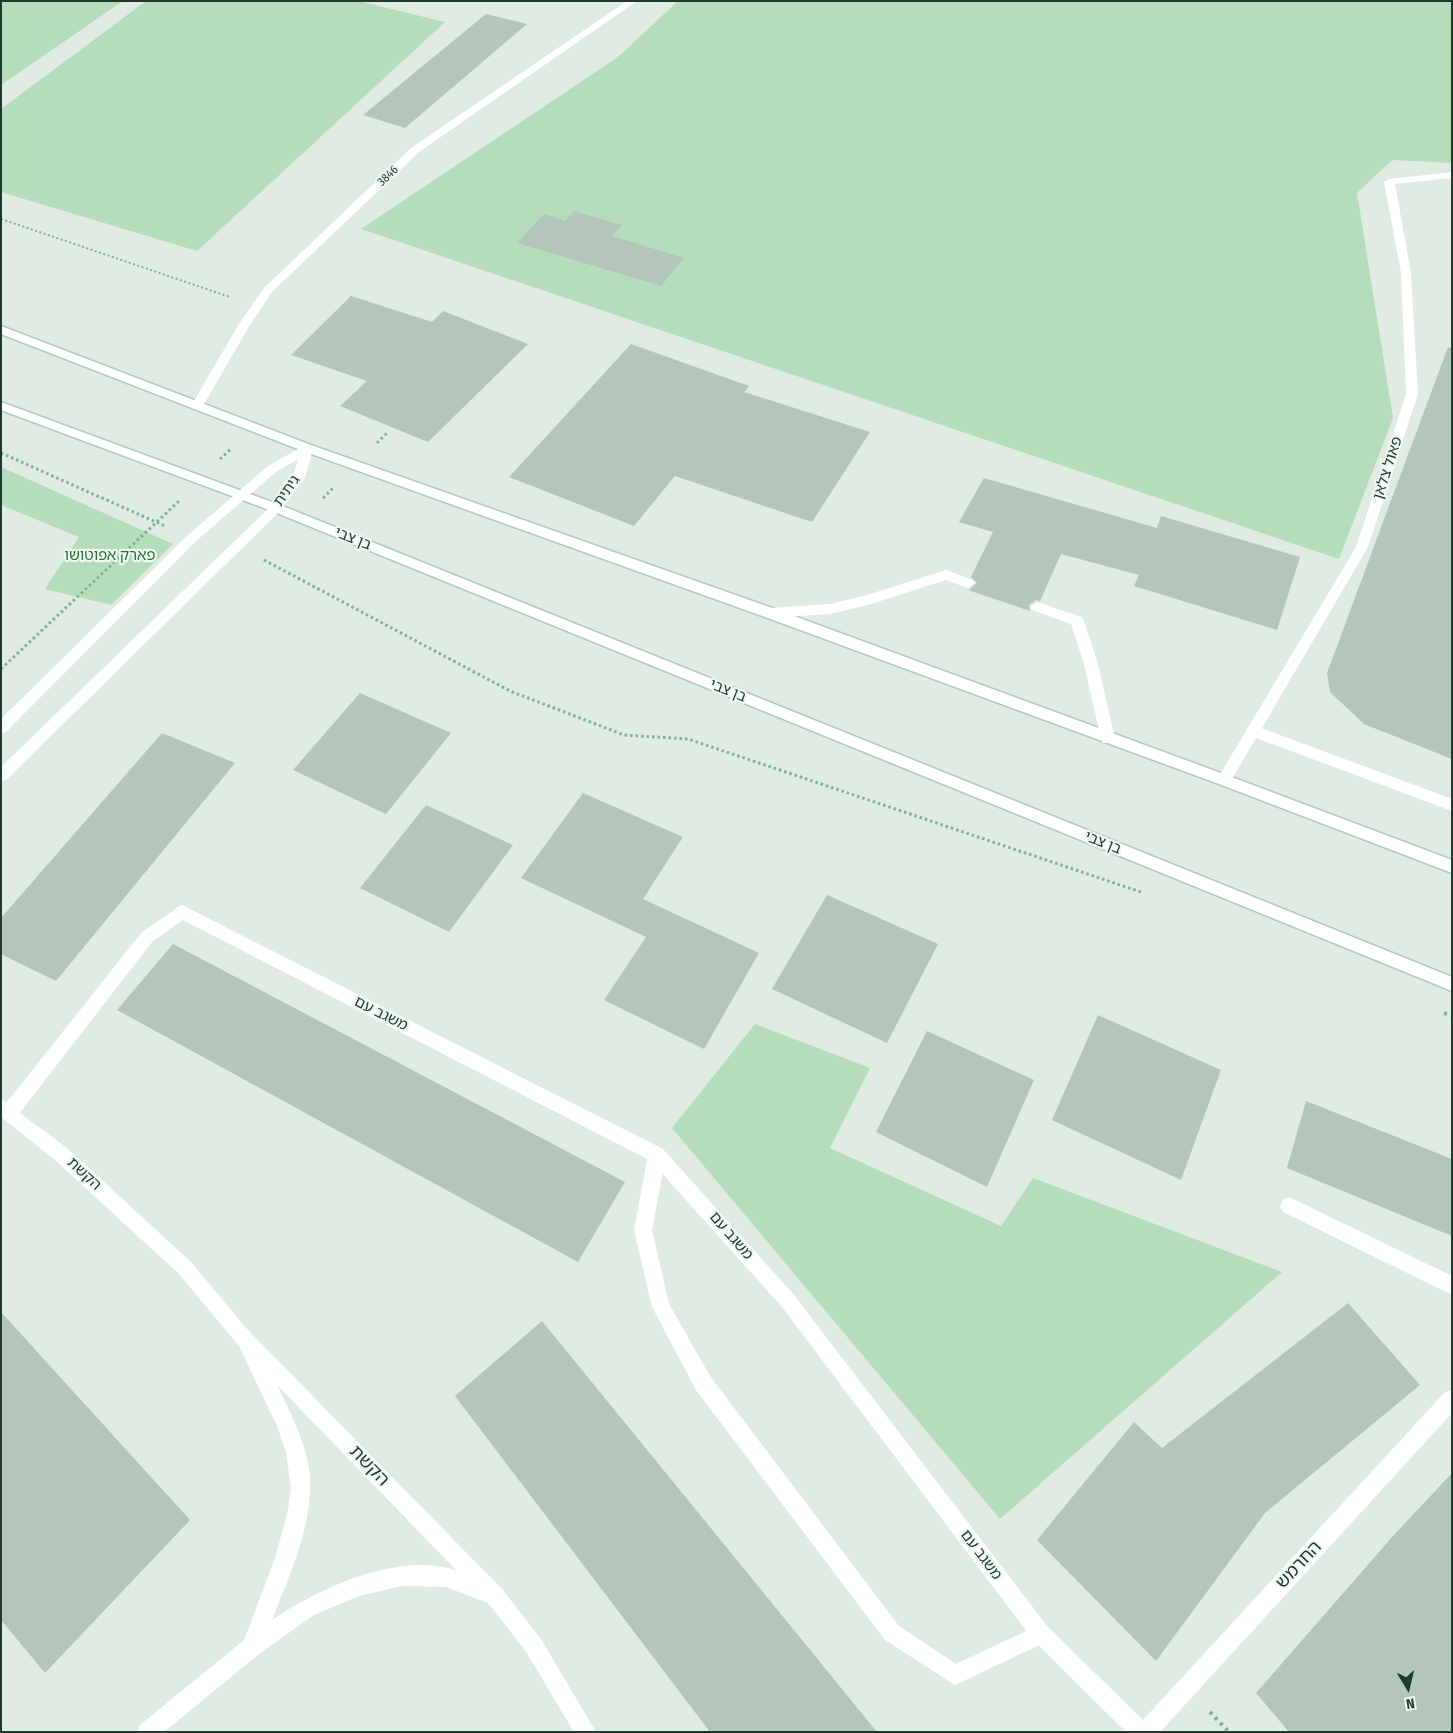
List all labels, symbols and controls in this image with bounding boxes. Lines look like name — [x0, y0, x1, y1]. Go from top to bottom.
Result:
street label: 3846 — [375, 163, 401, 189]
street label: פאול צלאן — [1369, 434, 1407, 502]
street label: גיתית — [270, 472, 304, 510]
street label: בן צבי — [332, 524, 374, 554]
park label: פארק אפוטושו — [64, 547, 156, 565]
street label: בן צבי — [707, 676, 749, 706]
street label: בן צבי — [1082, 828, 1124, 858]
street label: משגב עם — [351, 993, 411, 1035]
street label: הקשת — [63, 1154, 105, 1194]
street label: משגב עם — [705, 1208, 757, 1264]
street label: הקשת — [345, 1441, 393, 1491]
street label: משגב עם — [956, 1527, 1006, 1583]
street label: החרמש — [1271, 1537, 1327, 1593]
north arrow — [1383, 1663, 1433, 1713]
text: N — [1405, 1694, 1416, 1712]

